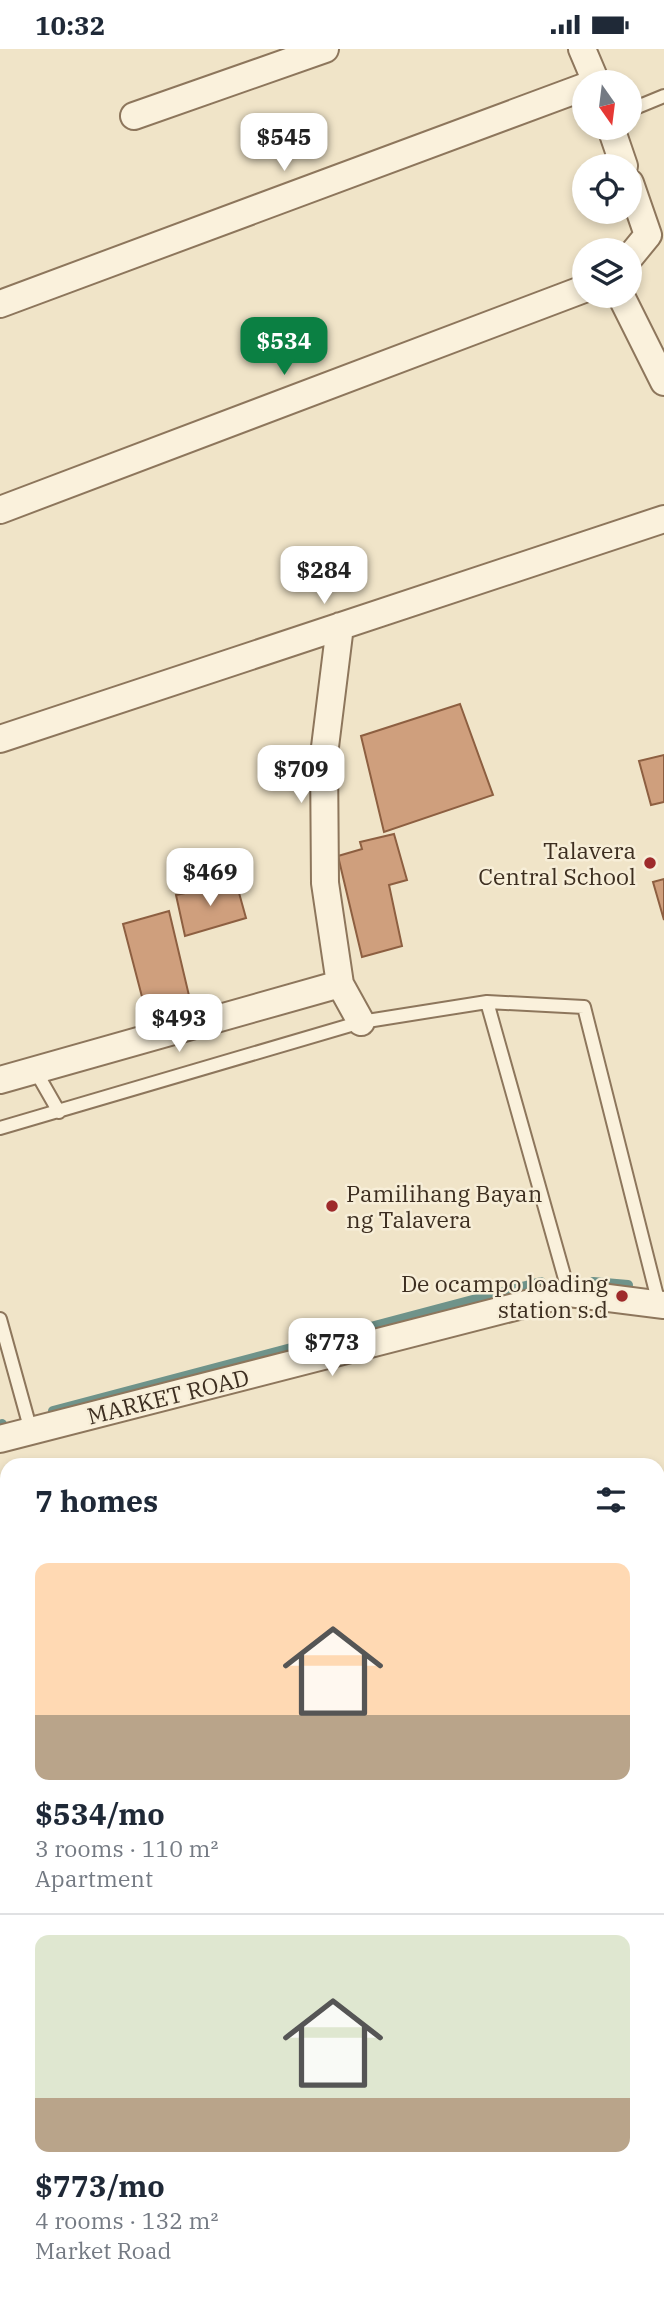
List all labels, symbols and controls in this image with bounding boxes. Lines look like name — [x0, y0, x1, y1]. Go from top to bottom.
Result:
text: 10:32 — [35, 8, 105, 42]
north arrow — [572, 70, 642, 140]
map controls — [572, 70, 642, 308]
pin: $545 — [243, 113, 325, 173]
text: $545 — [256, 121, 312, 151]
button: locate — [572, 154, 642, 224]
button: layers — [572, 238, 642, 308]
pin: $534 — [243, 317, 325, 377]
text: $534 — [256, 325, 312, 355]
pin: $284 — [283, 547, 365, 606]
text: $284 — [296, 554, 352, 584]
pin: $709 — [260, 745, 342, 805]
text: $709 — [273, 753, 329, 783]
place label: Talavera Central School — [478, 835, 636, 891]
pin: $469 — [169, 849, 251, 908]
marker: Talavera Central School — [642, 855, 658, 871]
text: $469 — [182, 856, 238, 886]
pin: $493 — [138, 995, 220, 1054]
text: $493 — [151, 1002, 207, 1032]
place label: Pamilihang Bayan ng Talavera — [346, 1178, 542, 1234]
marker: Pamilihang Bayan ng Talavera — [324, 1198, 340, 1214]
place label: De ocampo loading station s.d — [401, 1268, 608, 1324]
marker: De ocampo loading station s.d — [614, 1288, 630, 1304]
pin: $773 — [291, 1319, 373, 1378]
text: $773 — [304, 1326, 360, 1356]
street label: MARKET ROAD — [84, 1361, 252, 1431]
text: 7 homes — [35, 1481, 158, 1520]
icon: filters — [592, 1481, 630, 1519]
icon: home — [270, 1608, 396, 1734]
text: $534/mo — [35, 1794, 165, 1833]
text: 3 rooms · 110 m² — [35, 1833, 218, 1863]
text: Apartment — [35, 1863, 153, 1893]
icon: home — [270, 1980, 396, 2106]
text: $773/mo — [35, 2166, 165, 2205]
text: 4 rooms · 132 m² — [35, 2205, 218, 2235]
text: Market Road — [35, 2235, 172, 2265]

